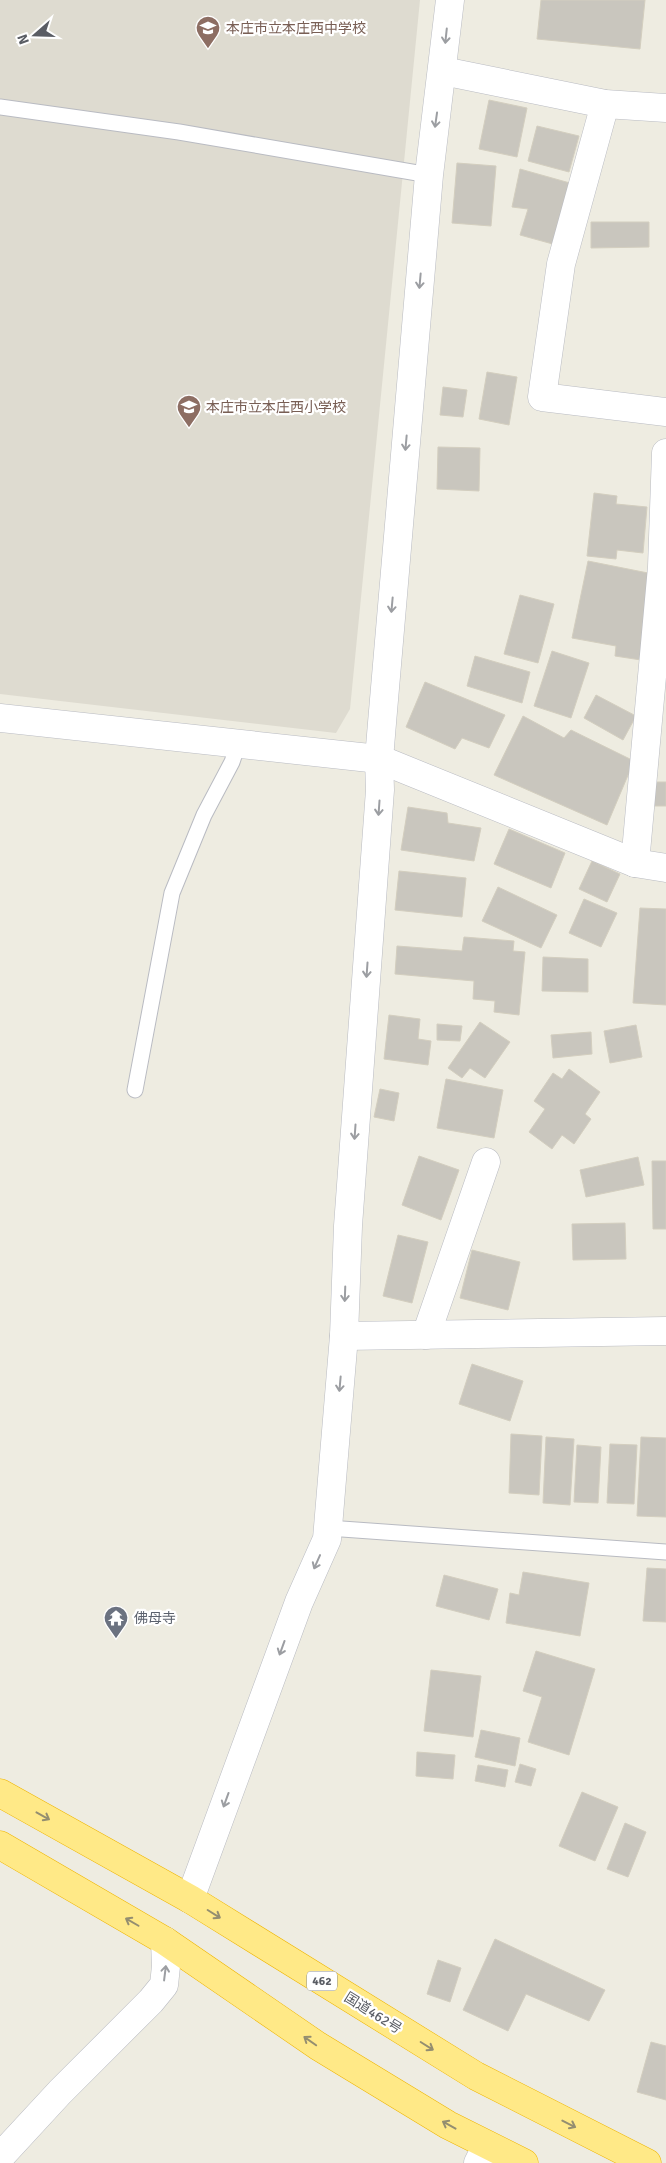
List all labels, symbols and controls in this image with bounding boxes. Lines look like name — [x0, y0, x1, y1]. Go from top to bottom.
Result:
north arrow — [10, 10, 60, 60]
school or university icon: 本庄市立本庄西中学校 — [195, 15, 221, 49]
place label: 本庄市立本庄西中学校 — [226, 20, 366, 37]
one-way arrow — [441, 27, 451, 43]
text: N — [14, 32, 33, 47]
one-way arrow — [431, 111, 441, 127]
one-way arrow — [415, 273, 424, 289]
school or university icon: 本庄市立本庄西小学校 — [176, 394, 202, 428]
place label: 本庄市立本庄西小学校 — [206, 399, 346, 416]
one-way arrow — [401, 435, 410, 451]
one-way arrow — [387, 597, 396, 613]
one-way arrow — [374, 799, 384, 815]
one-way arrow — [362, 962, 372, 978]
one-way arrow — [350, 1124, 359, 1140]
one-way arrow — [341, 1286, 350, 1302]
one-way arrow — [335, 1376, 344, 1392]
one-way arrow — [311, 1554, 321, 1569]
temple icon: 佛母寺 — [103, 1605, 129, 1639]
place label: 佛母寺 — [134, 1610, 176, 1627]
one-way arrow — [277, 1640, 286, 1655]
one-way arrow — [221, 1792, 230, 1808]
one-way arrow — [35, 1812, 49, 1822]
one-way arrow — [207, 1910, 221, 1920]
one-way arrow — [125, 1916, 139, 1926]
one-way arrow — [160, 1965, 170, 1981]
road number: 462 — [307, 1972, 337, 1990]
street label: 国道462号 — [341, 1989, 405, 2037]
one-way arrow — [304, 2036, 318, 2046]
one-way arrow — [419, 2041, 433, 2051]
one-way arrow — [442, 2120, 457, 2130]
one-way arrow — [561, 2120, 576, 2129]

